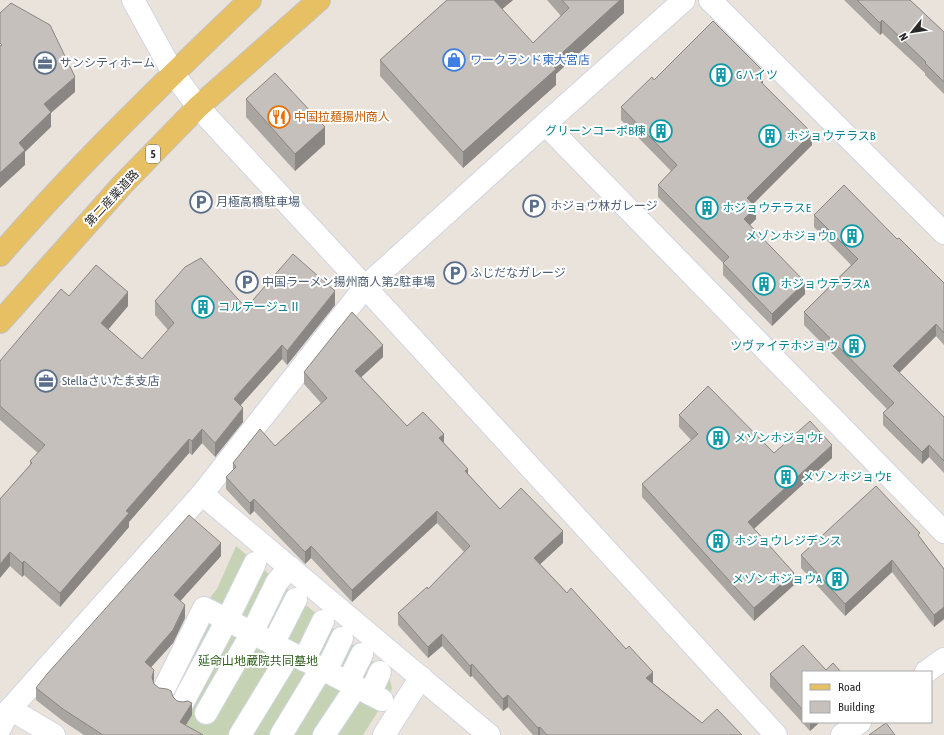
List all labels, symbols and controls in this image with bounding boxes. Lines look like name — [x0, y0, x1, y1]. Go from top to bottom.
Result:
north arrow — [892, 12, 932, 52]
text: N — [897, 31, 910, 43]
shop icon: ワークランド東大宮店 — [441, 47, 467, 73]
office icon: サンシティホーム — [32, 50, 58, 76]
place label: ワークランド東大宮店 — [470, 53, 590, 67]
place label: サンシティホーム — [60, 56, 155, 70]
building icon: Gハイツ — [708, 62, 734, 88]
place label: Gハイツ — [736, 68, 778, 82]
restaurant icon: 中国拉麺揚州商人 — [266, 104, 292, 130]
place label: 中国拉麺揚州商人 — [294, 110, 390, 124]
building icon: グリーンコーポB棟 — [648, 118, 674, 144]
building icon: ホジョウテラスB — [757, 123, 783, 149]
place label: グリーンコーポB棟 — [545, 124, 646, 138]
place label: ホジョウテラスB — [786, 129, 876, 143]
road number: 5 — [146, 145, 160, 163]
street label: 第二産業道路 — [82, 167, 142, 229]
parking icon: 月極高橋駐車場 — [188, 189, 214, 215]
parking icon: ホジョウ林ガレージ — [521, 193, 547, 219]
place label: 月極高橋駐車場 — [216, 195, 300, 209]
building icon: ホジョウテラスE — [694, 195, 720, 221]
place label: ホジョウ林ガレージ — [550, 199, 658, 213]
place label: ホジョウテラスE — [722, 201, 811, 215]
building icon: メゾンホジョウD — [839, 223, 865, 249]
place label: メゾンホジョウD — [745, 229, 836, 243]
parking icon: ふじだなガレージ — [442, 260, 468, 286]
place label: ふじだなガレージ — [470, 266, 566, 280]
parking icon: 中国ラーメン揚州商人第2駐車場 — [234, 269, 260, 295]
building icon: ホジョウテラスA — [751, 271, 777, 297]
place label: 中国ラーメン揚州商人第2駐車場 — [262, 275, 435, 289]
place label: ホジョウテラスA — [780, 277, 870, 291]
building icon: コルテージュⅡ — [190, 294, 216, 320]
place label: コルテージュⅡ — [218, 300, 301, 314]
building icon: ツヴァイテホジョウ — [841, 333, 867, 359]
place label: ツヴァイテホジョウ — [730, 339, 838, 353]
office icon: Stellaさいたま支店 — [33, 368, 59, 394]
place label: Stellaさいたま支店 — [62, 374, 159, 388]
building icon: メゾンホジョウF — [705, 425, 731, 451]
place label: メゾンホジョウF — [734, 431, 823, 445]
building icon: メゾンホジョウE — [773, 464, 799, 490]
place label: メゾンホジョウE — [802, 470, 891, 484]
building icon: ホジョウレジデンス — [705, 528, 731, 554]
place label: ホジョウレジデンス — [734, 534, 842, 548]
building icon: メゾンホジョウA — [824, 566, 850, 592]
place label: メゾンホジョウA — [732, 572, 822, 586]
park label: 延命山地蔵院共同墓地 — [198, 654, 318, 668]
legend — [802, 671, 932, 723]
text: Road — [838, 680, 861, 694]
text: Building — [838, 700, 876, 714]

